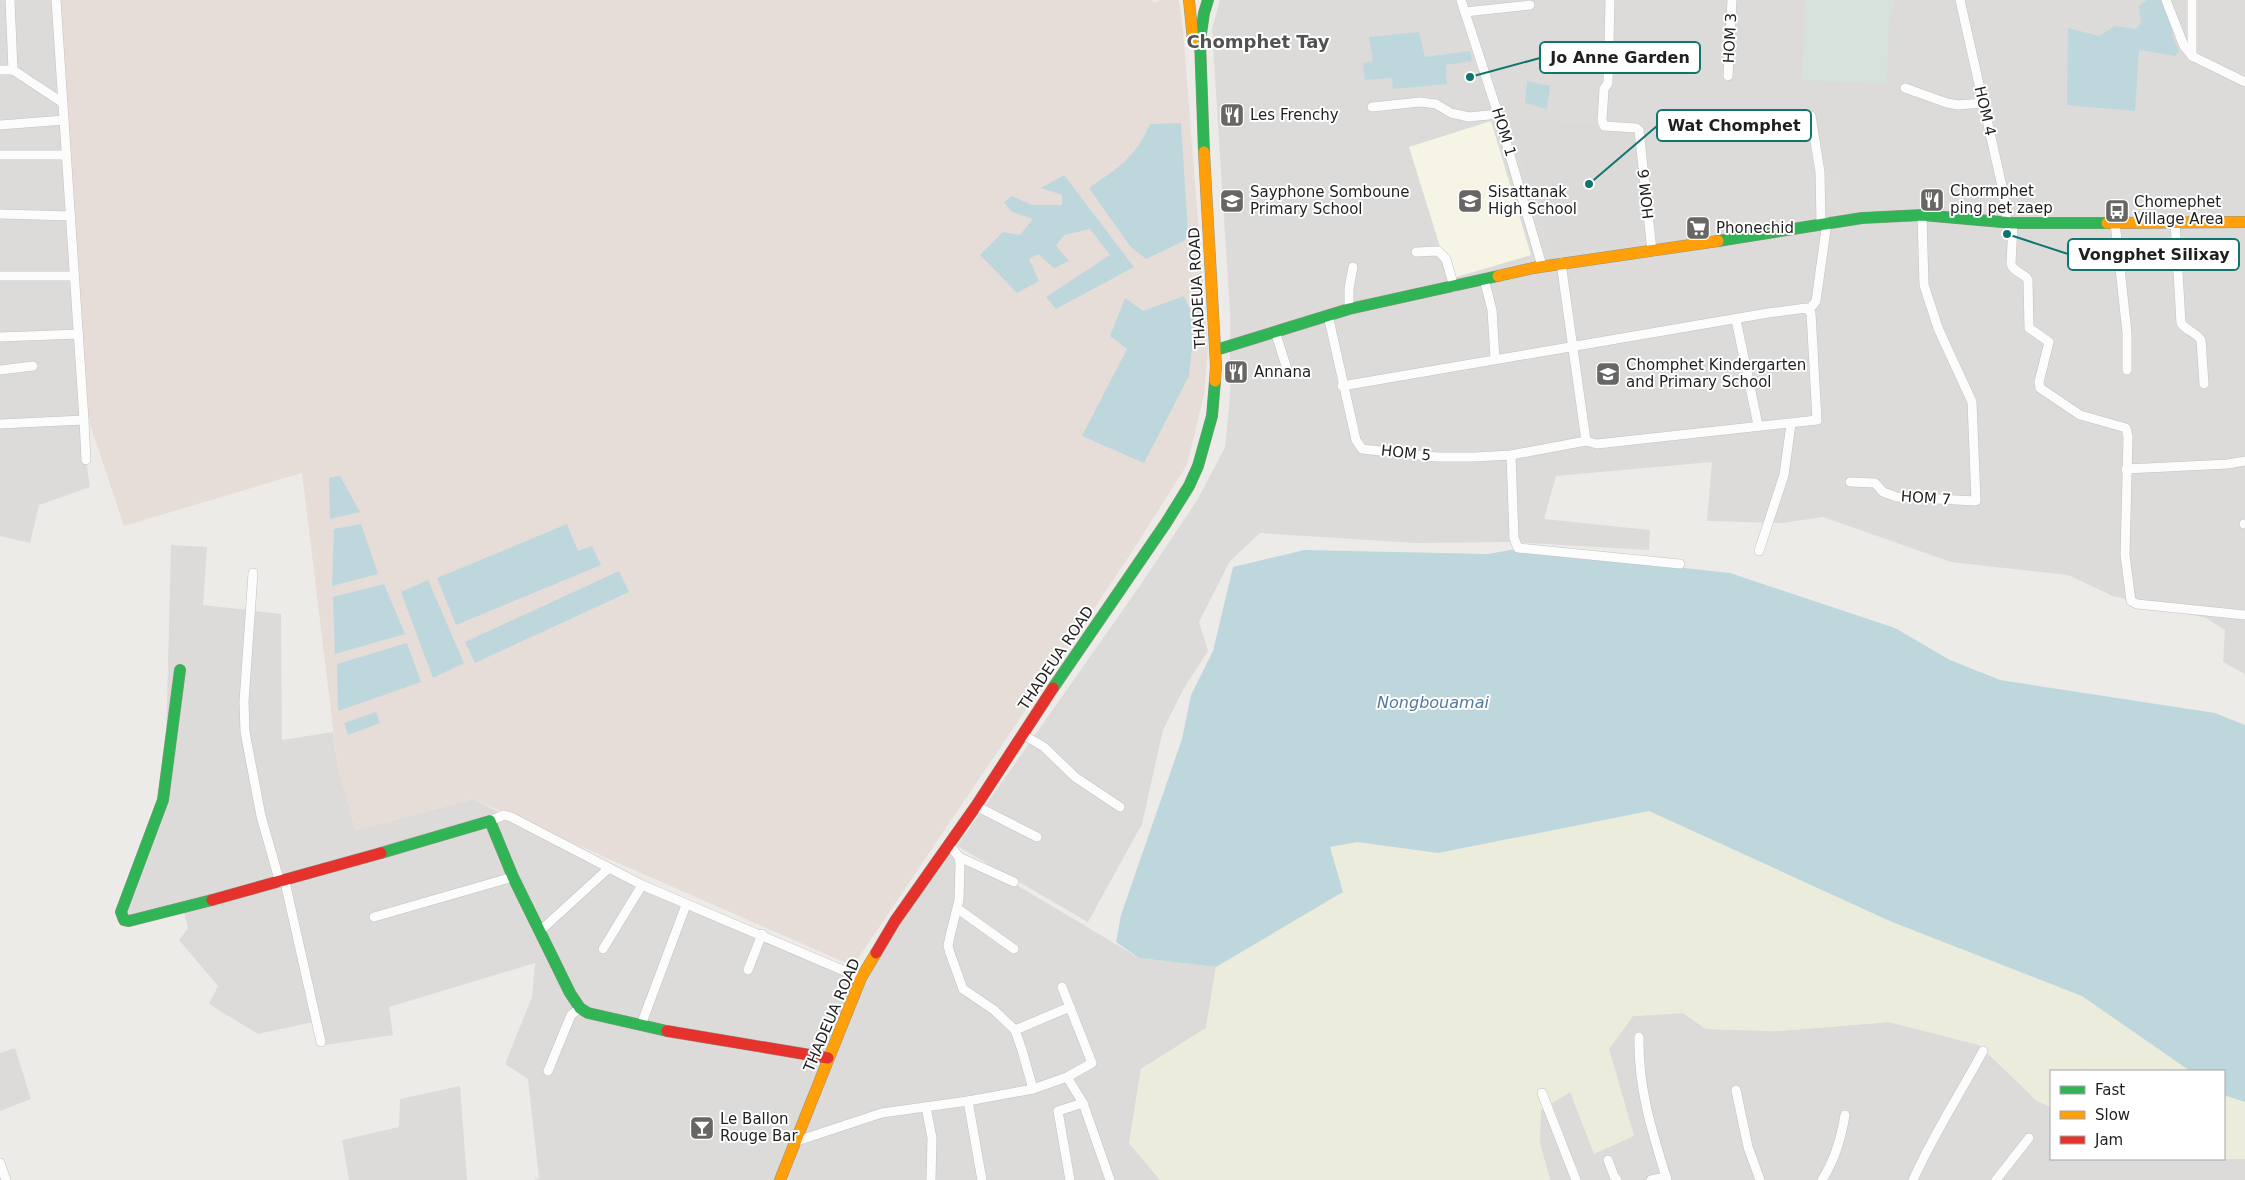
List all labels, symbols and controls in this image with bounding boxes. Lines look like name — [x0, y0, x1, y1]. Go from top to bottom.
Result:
street label: HOM 3 — [1720, 12, 1740, 64]
district label: Chomphet Tay — [1186, 31, 1330, 52]
callout: Jo Anne Garden — [1540, 42, 1700, 73]
text: Jo Anne Garden — [1549, 48, 1690, 67]
street label: HOM 4 — [1971, 84, 1999, 138]
restaurant icon: Les Frenchy — [1219, 102, 1245, 128]
street label: HOM 1 — [1488, 105, 1520, 159]
place label: Les Frenchy — [1250, 106, 1339, 124]
callout: Wat Chomphet — [1657, 110, 1811, 141]
text: Wat Chomphet — [1667, 116, 1801, 135]
street label: HOM 6 — [1634, 168, 1658, 220]
place label: Chormphet ping pet zaep — [1950, 182, 2053, 217]
place label: Sayphone Somboune Primary School — [1250, 183, 1410, 218]
place label: Sisattanak High School — [1488, 183, 1577, 218]
restaurant icon: Chormphet ping pet zaep — [1919, 187, 1945, 213]
school or university icon: Sayphone Somboune Primary School — [1219, 188, 1245, 214]
school or university icon: Sisattanak High School — [1457, 188, 1483, 214]
place label: Chomephet Village Area — [2134, 193, 2224, 228]
bus stop icon: Chomephet Village Area — [2104, 198, 2130, 224]
supermarket icon: Phonechid — [1685, 215, 1711, 241]
place label: Phonechid — [1716, 219, 1794, 237]
street label: THADEUA ROAD — [1185, 227, 1209, 350]
callout: Vongphet Silixay — [2068, 239, 2239, 270]
text: Vongphet Silixay — [2078, 245, 2230, 264]
place label: Chomphet Kindergarten and Primary School — [1626, 356, 1806, 391]
restaurant icon: Annana — [1223, 359, 1249, 385]
school or university icon: Chomphet Kindergarten and Primary School — [1595, 361, 1621, 387]
place label: Annana — [1254, 363, 1311, 381]
street label: HOM 5 — [1380, 441, 1432, 465]
street label: HOM 7 — [1900, 487, 1952, 509]
street label: THADEUA ROAD — [1014, 603, 1097, 714]
water label: Nongbouamai — [1377, 693, 1489, 712]
street label: THADEUA ROAD — [800, 956, 864, 1075]
legend — [2050, 1070, 2225, 1160]
text: Fast — [2095, 1081, 2125, 1099]
text: Slow — [2095, 1106, 2130, 1124]
place label: Le Ballon Rouge Bar — [720, 1110, 798, 1145]
bar icon: Le Ballon Rouge Bar — [689, 1115, 715, 1141]
text: Jam — [2094, 1131, 2123, 1149]

